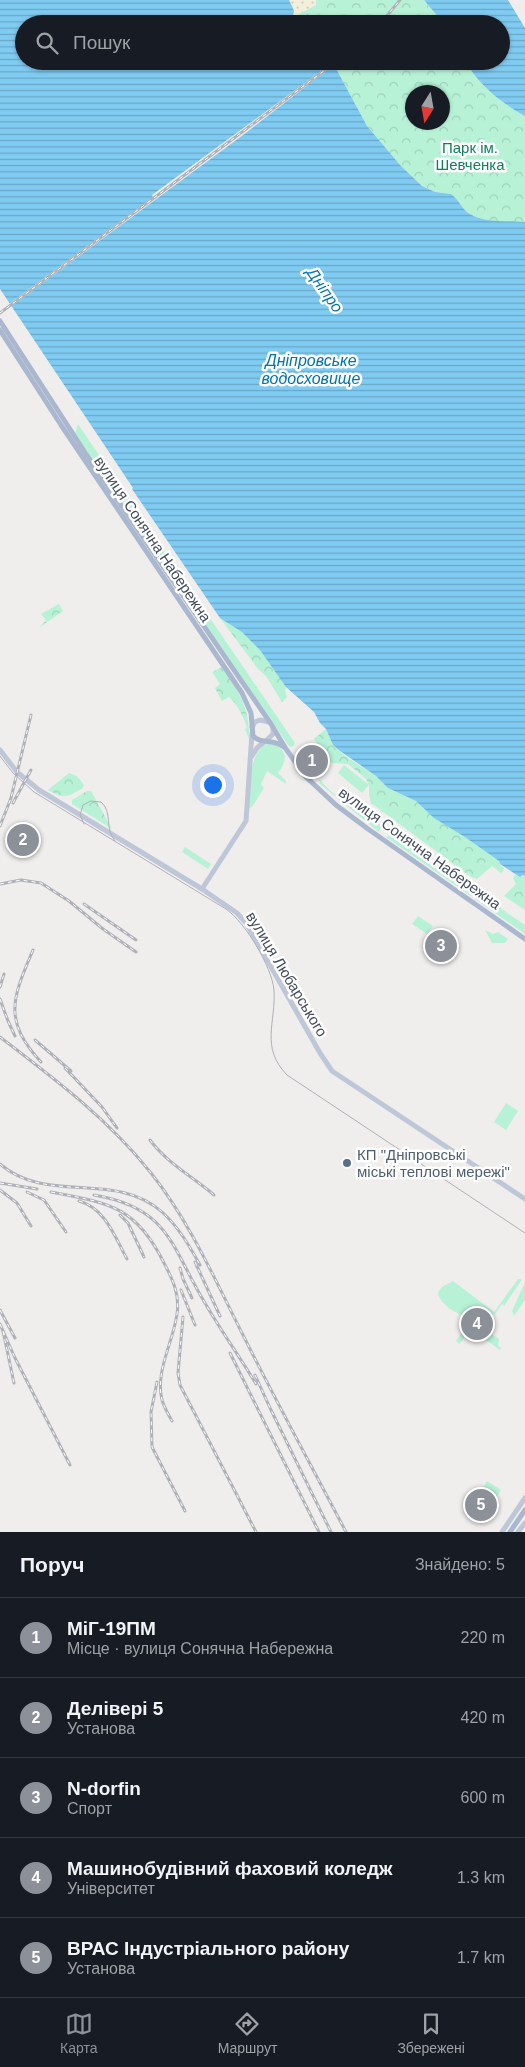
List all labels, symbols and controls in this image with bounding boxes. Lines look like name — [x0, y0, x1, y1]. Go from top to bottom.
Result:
search box — [15, 15, 510, 70]
icon: search — [33, 29, 61, 57]
text: Пошук — [73, 32, 130, 53]
north arrow — [405, 85, 450, 130]
park label: Парк iм. Шевченка — [435, 139, 505, 173]
water label: Дніпро — [302, 263, 346, 316]
water label: Дніпровське водосховище — [262, 352, 360, 387]
street label: вулиця Сонячна Набережна — [91, 453, 215, 626]
pin: 1 — [296, 742, 328, 780]
your location — [200, 772, 226, 798]
street label: вулиця Сонячна Набережна — [336, 783, 505, 913]
pin: 2 — [7, 821, 39, 859]
street label: вулиця Любарського — [243, 908, 331, 1040]
pin: 3 — [425, 927, 457, 965]
place label: КП "Дніпровські міські теплові мережі" — [357, 1146, 510, 1180]
marker: КП "Дніпровські міські теплові мережі" — [341, 1157, 353, 1169]
pin: 4 — [461, 1305, 493, 1343]
pin: 5 — [465, 1486, 497, 1524]
text: Поруч — [20, 1553, 84, 1576]
text: Знайдено: 5 — [415, 1556, 505, 1573]
text: МіГ-19ПМ — [67, 1618, 156, 1639]
text: 1 — [32, 1629, 40, 1646]
text: 220 m — [461, 1629, 505, 1646]
text: Місце · вулиця Сонячна Набережна — [67, 1640, 333, 1657]
text: Делівері 5 — [67, 1698, 163, 1719]
text: 2 — [32, 1709, 40, 1726]
text: 420 m — [461, 1709, 505, 1726]
text: Установа — [67, 1720, 135, 1737]
text: N-dorfin — [67, 1778, 141, 1799]
text: 3 — [32, 1789, 40, 1806]
text: 600 m — [461, 1789, 505, 1806]
text: Спорт — [67, 1800, 112, 1817]
text: Машинобудівний фаховий коледж — [67, 1858, 392, 1879]
text: 4 — [32, 1869, 40, 1886]
text: 1.3 km — [457, 1869, 505, 1886]
text: Університет — [67, 1880, 155, 1897]
text: ВРАС Індустріального району — [67, 1938, 349, 1959]
text: 5 — [32, 1949, 40, 1966]
text: 1.7 km — [457, 1949, 505, 1966]
text: Установа — [67, 1960, 135, 1977]
tab: Карта — [60, 2010, 98, 2056]
tab: Маршрут — [218, 2010, 277, 2056]
tab: Збережені — [397, 2010, 465, 2056]

